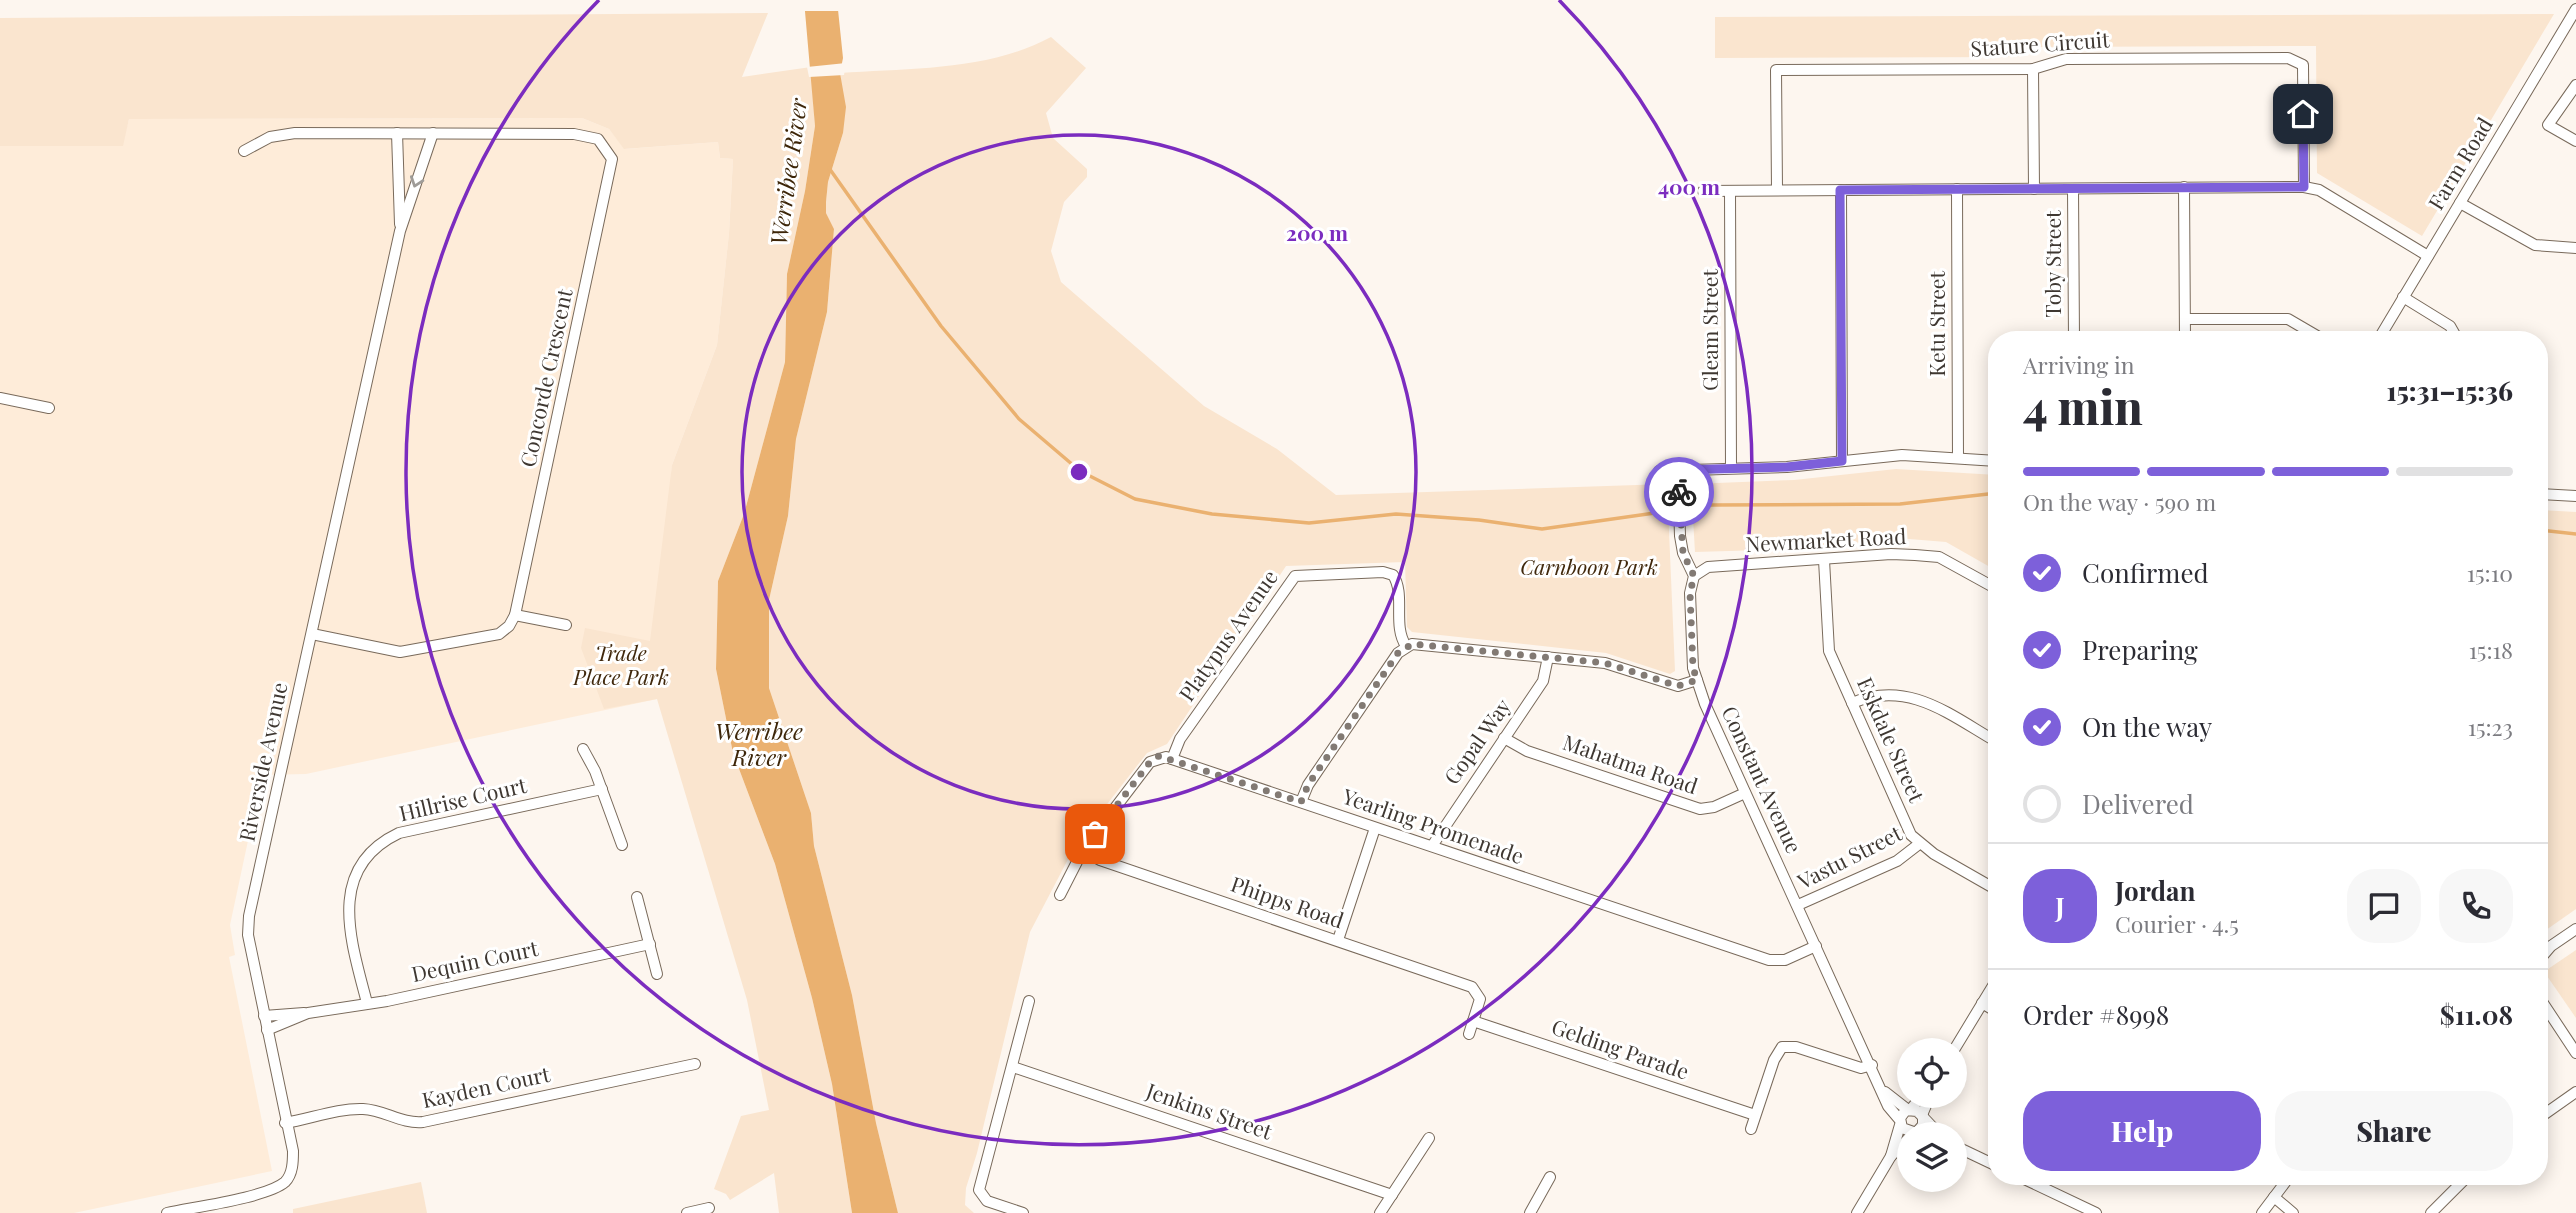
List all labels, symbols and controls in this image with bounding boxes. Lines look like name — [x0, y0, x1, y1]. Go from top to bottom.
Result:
street label: Stature Circuit — [1969, 24, 2111, 62]
pin — [2273, 84, 2333, 144]
water label: Werribee River — [762, 95, 813, 247]
icon: home — [2284, 95, 2322, 133]
street label: Farm Road — [2421, 112, 2498, 214]
text: 400 m — [1658, 172, 1720, 200]
one-way arrow — [410, 176, 424, 188]
street label: Toby Street — [2038, 210, 2066, 317]
text: 200 m — [1286, 218, 1348, 246]
street label: Gleam Street — [1695, 269, 1723, 391]
street label: Ketu Street — [1922, 271, 1950, 377]
street label: Concorde Crescent — [512, 285, 578, 469]
text: Arriving in — [2023, 349, 2135, 380]
text: 15:31–15:36 — [2387, 373, 2513, 408]
text: 4 min — [2023, 375, 2143, 437]
courier — [1644, 457, 1714, 527]
centre of rings — [1067, 460, 1091, 484]
icon: bike — [1660, 473, 1698, 511]
text: On the way · 590 m — [2023, 486, 2216, 517]
street label: Newmarket Road — [1745, 521, 1907, 557]
park label: Carnboon Park — [1520, 552, 1658, 580]
icon: check — [2023, 554, 2061, 592]
text: Confirmed — [2082, 555, 2209, 590]
text: 15:10 — [2467, 557, 2513, 588]
street label: Platypus Avenue — [1172, 564, 1283, 706]
icon: check — [2023, 631, 2061, 669]
text: Preparing — [2082, 632, 2198, 667]
text: 15:18 — [2469, 634, 2513, 665]
park label: Trade Place Park — [572, 638, 669, 690]
street label: Eskdale Street — [1852, 672, 1932, 807]
street label: Riverside Avenue — [232, 679, 293, 844]
street label: Gopal Way — [1437, 692, 1516, 789]
street label: Constant Avenue — [1716, 701, 1809, 857]
icon: check — [2023, 708, 2061, 746]
text: On the way — [2082, 709, 2212, 744]
text: 15:23 — [2468, 711, 2513, 742]
water label: Werribee River — [715, 715, 803, 772]
street label: Mahatma Road — [1560, 727, 1702, 799]
street label: Hillrise Court — [396, 770, 529, 826]
street label: Yearling Promenade — [1338, 781, 1528, 869]
text: Delivered — [2082, 786, 2194, 821]
pin — [1065, 804, 1125, 864]
icon: bag — [1076, 815, 1114, 853]
street label: Vastu Street — [1791, 818, 1906, 895]
street label: Phipps Road — [1228, 869, 1348, 933]
button: chat — [2347, 869, 2421, 943]
button: phone — [2439, 869, 2513, 943]
text: Jordan — [2115, 873, 2195, 908]
text: J — [2055, 889, 2065, 924]
text: Courier · 4.5 — [2115, 908, 2239, 939]
street label: Dequin Court — [409, 933, 541, 987]
text: Order #8998 — [2023, 997, 2169, 1032]
text: $11.08 — [2440, 997, 2513, 1032]
street label: Gelding Parade — [1548, 1012, 1693, 1085]
map controls — [1897, 1038, 1967, 1192]
button: locate — [1897, 1038, 1967, 1108]
street label: Kayden Court — [419, 1059, 553, 1113]
street label: Jenkins Street — [1142, 1075, 1277, 1145]
button: Help — [2023, 1091, 2261, 1171]
button: Share — [2275, 1091, 2513, 1171]
button: layers — [1897, 1122, 1967, 1192]

